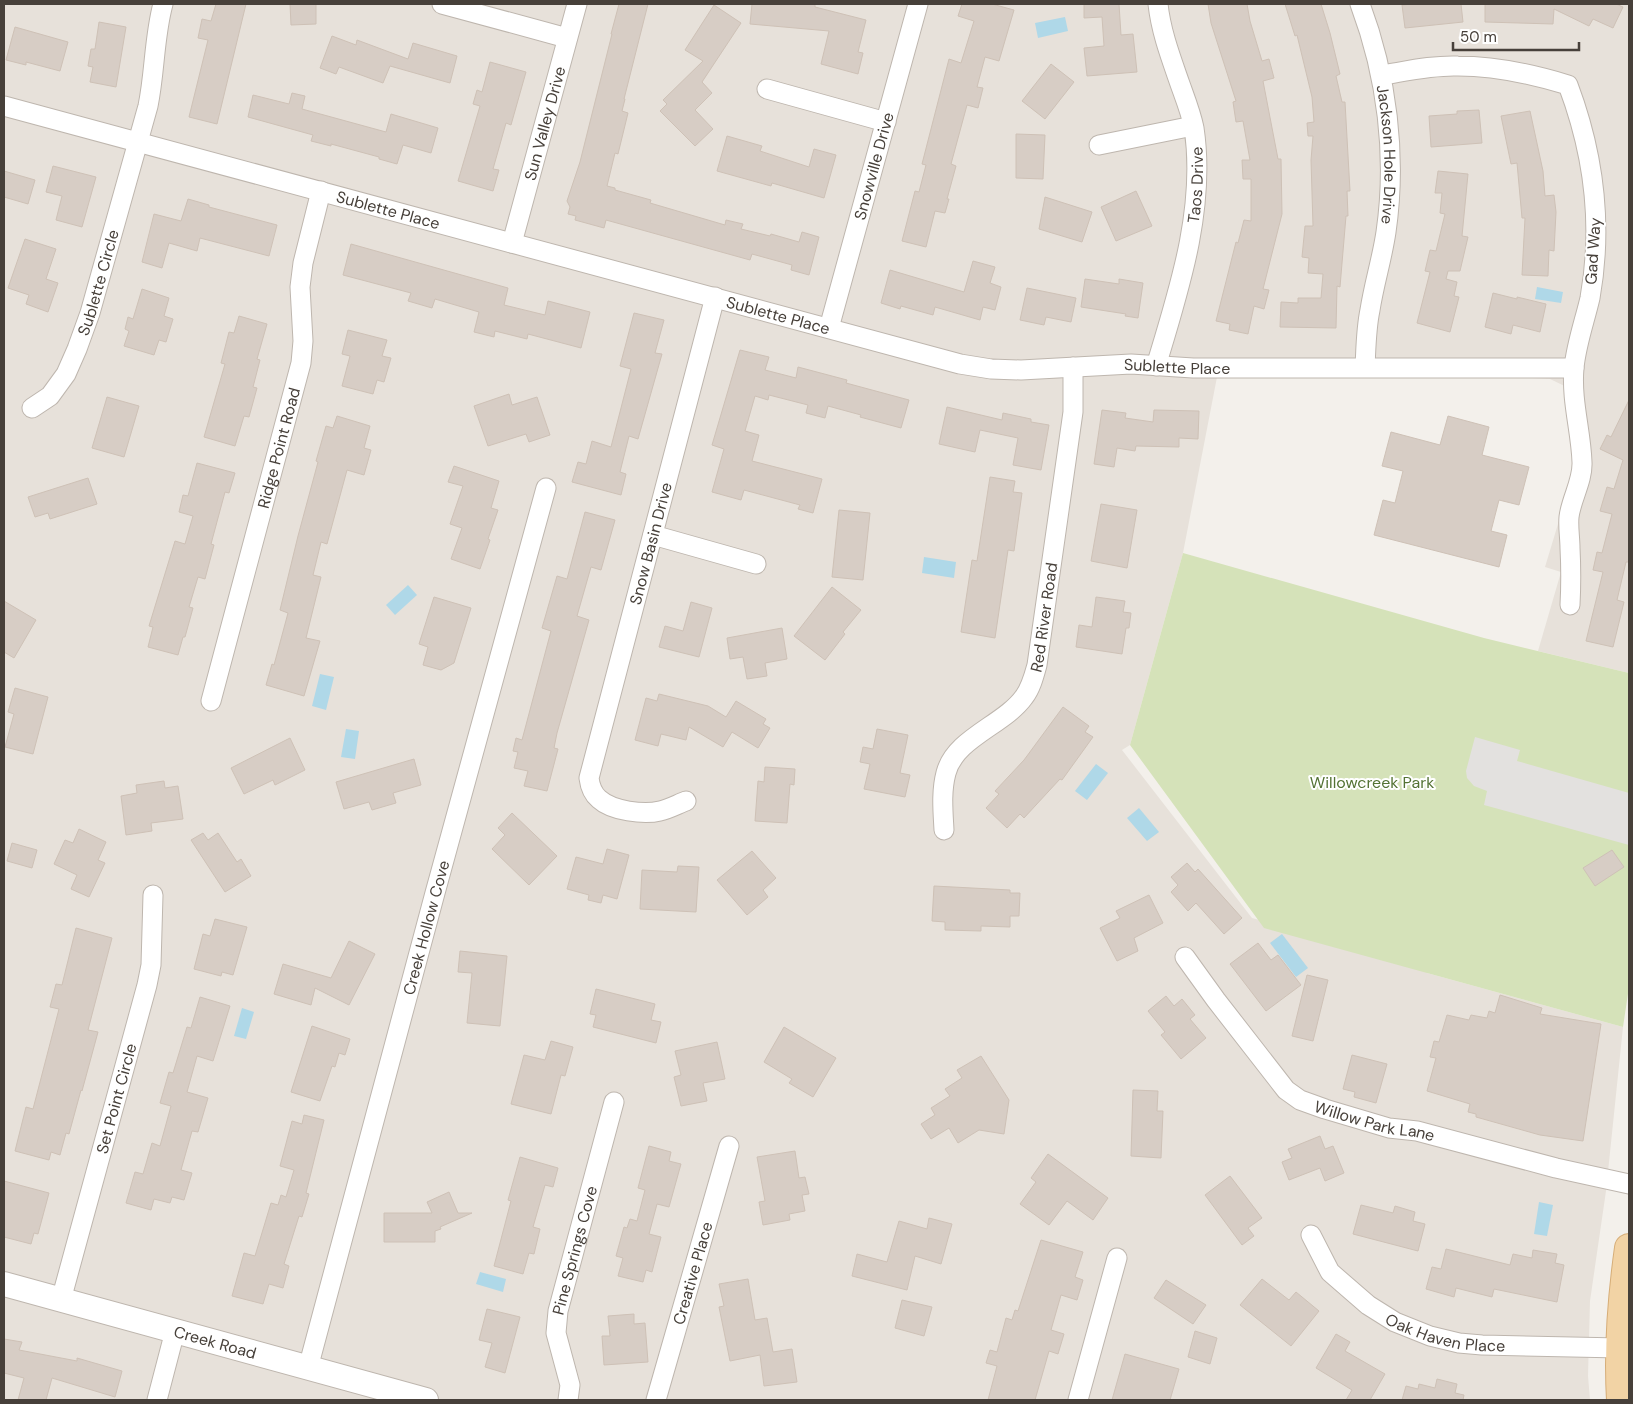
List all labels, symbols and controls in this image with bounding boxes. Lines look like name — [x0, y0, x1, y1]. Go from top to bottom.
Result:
scale bar — [1453, 20, 1579, 52]
text: 50 m — [1460, 27, 1497, 47]
street label: Sun Valley Drive — [519, 64, 570, 183]
street label: Jackson Hole Drive — [1372, 83, 1401, 225]
street label: Snowville Drive — [849, 110, 898, 222]
street label: Taos Drive — [1182, 146, 1207, 224]
street label: Sublette Place — [334, 186, 442, 234]
street label: Gad Way — [1580, 217, 1606, 285]
street label: Sublette Circle — [72, 227, 123, 338]
street label: Sublette Place — [724, 291, 832, 339]
street label: Sublette Place — [1123, 353, 1230, 379]
street label: Ridge Point Road — [252, 385, 305, 511]
street label: Snow Basin Drive — [624, 480, 677, 607]
street label: Red River Road — [1025, 561, 1062, 674]
park label: Willowcreek Park — [1310, 772, 1434, 793]
street label: Creek Hollow Cove — [398, 858, 454, 997]
street label: Set Point Circle — [91, 1041, 141, 1156]
street label: Willow Park Lane — [1312, 1096, 1437, 1146]
street label: Pine Springs Cove — [547, 1183, 602, 1317]
street label: Creative Place — [668, 1219, 717, 1327]
street label: Oak Haven Place — [1381, 1308, 1505, 1356]
street label: Creek Road — [171, 1321, 259, 1363]

